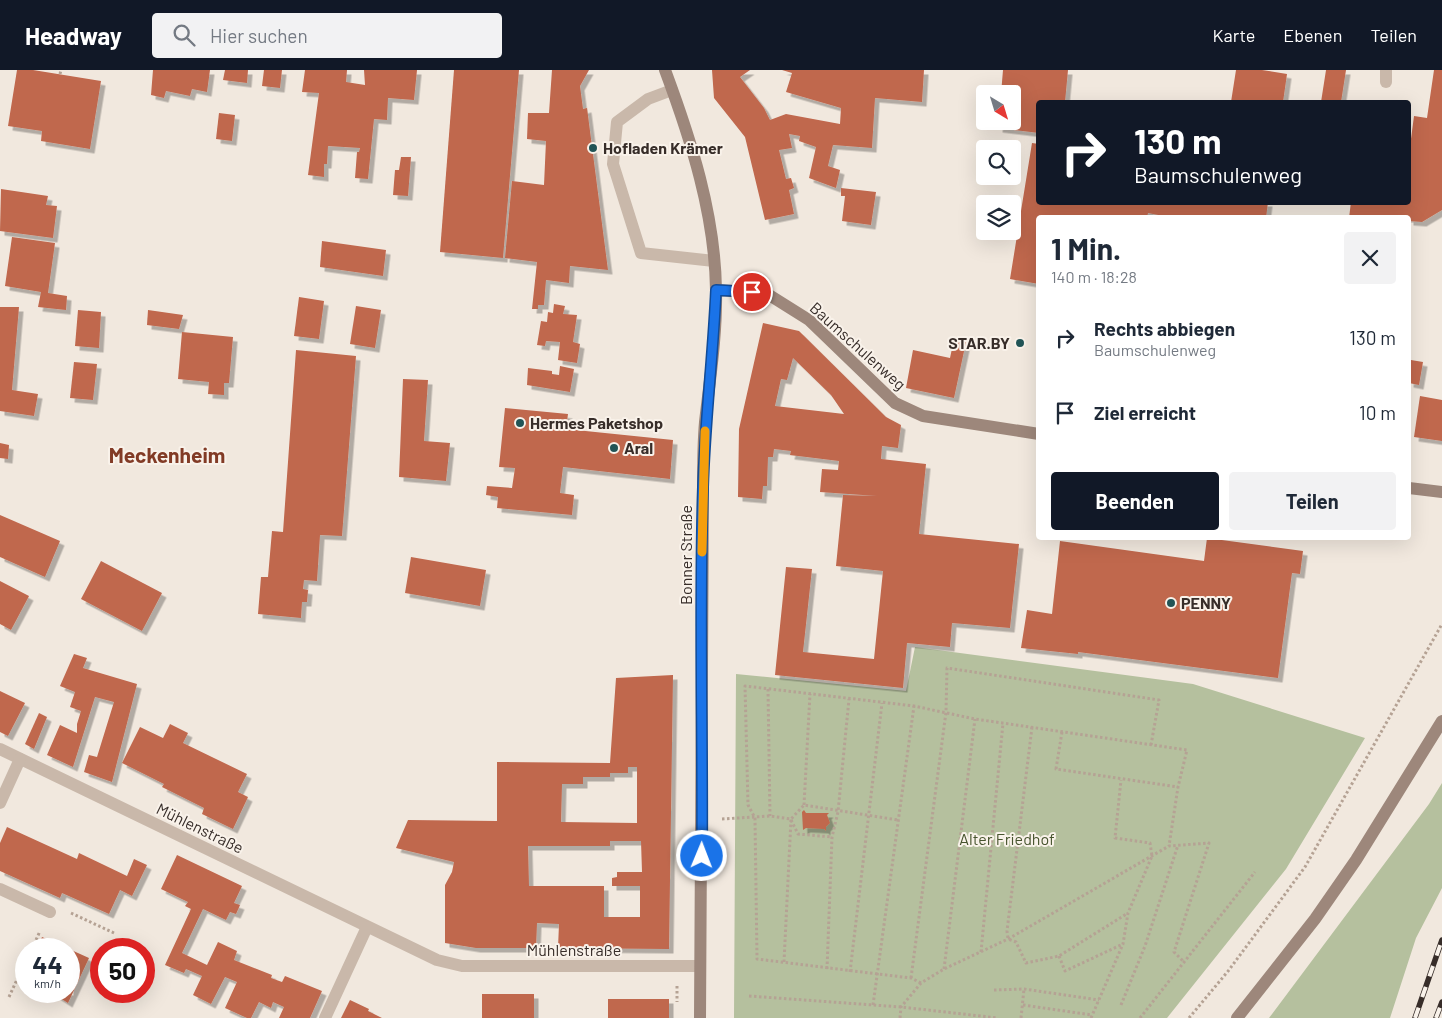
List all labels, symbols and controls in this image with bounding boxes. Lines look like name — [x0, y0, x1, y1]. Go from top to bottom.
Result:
search box — [152, 13, 502, 58]
text: Headway — [25, 21, 122, 50]
icon: search — [170, 21, 198, 49]
text: Hier suchen — [210, 24, 308, 47]
text: Karte — [1212, 24, 1255, 46]
text: Ebenen — [1283, 24, 1342, 46]
text: Teilen — [1370, 24, 1417, 46]
north arrow — [976, 85, 1021, 130]
map controls — [976, 85, 1021, 240]
text: 130 m — [1134, 119, 1221, 161]
icon: right — [1051, 120, 1116, 185]
place label: Hofladen Krämer — [603, 138, 723, 157]
button: search — [976, 140, 1021, 185]
marker: Hofladen Krämer — [587, 142, 599, 154]
text: Baumschulenweg — [1134, 161, 1302, 187]
button: layers — [976, 195, 1021, 240]
text: 1 Min. — [1051, 230, 1121, 266]
button: close — [1344, 232, 1396, 284]
text: 140 m · 18:28 — [1051, 267, 1137, 286]
pin — [731, 271, 773, 313]
icon: arrive — [738, 278, 766, 306]
street label: Baumschulenweg — [807, 298, 910, 394]
text: Rechts abbiegen — [1094, 317, 1235, 340]
icon: right — [1051, 324, 1079, 352]
text: 130 m — [1349, 326, 1396, 349]
place label: STAR.BY — [948, 333, 1010, 352]
marker: STAR.BY — [1014, 337, 1026, 349]
text: Baumschulenweg — [1094, 340, 1216, 359]
icon: arrive — [1051, 399, 1079, 427]
text: Ziel erreicht — [1094, 401, 1196, 424]
text: 10 m — [1359, 401, 1396, 424]
place label: Hermes Paketshop — [530, 413, 663, 432]
marker: Hermes Paketshop — [514, 417, 526, 429]
place label: Aral — [624, 438, 653, 457]
district label: Meckenheim — [109, 442, 225, 467]
marker: Aral — [608, 442, 620, 454]
button: Beenden — [1051, 472, 1219, 530]
button: Teilen — [1229, 472, 1396, 530]
street label: Bonner Straße — [676, 505, 695, 605]
place label: PENNY — [1181, 593, 1231, 612]
marker: PENNY — [1165, 597, 1177, 609]
street label: Mühlenstraße — [154, 798, 247, 857]
position arrow — [675, 829, 727, 881]
park label: Alter Friedhof — [959, 829, 1055, 848]
speed limit sign: 50 — [90, 938, 155, 1003]
street label: Mühlenstraße — [527, 940, 621, 959]
text: 44 — [32, 949, 63, 979]
text: km/h — [34, 976, 61, 990]

